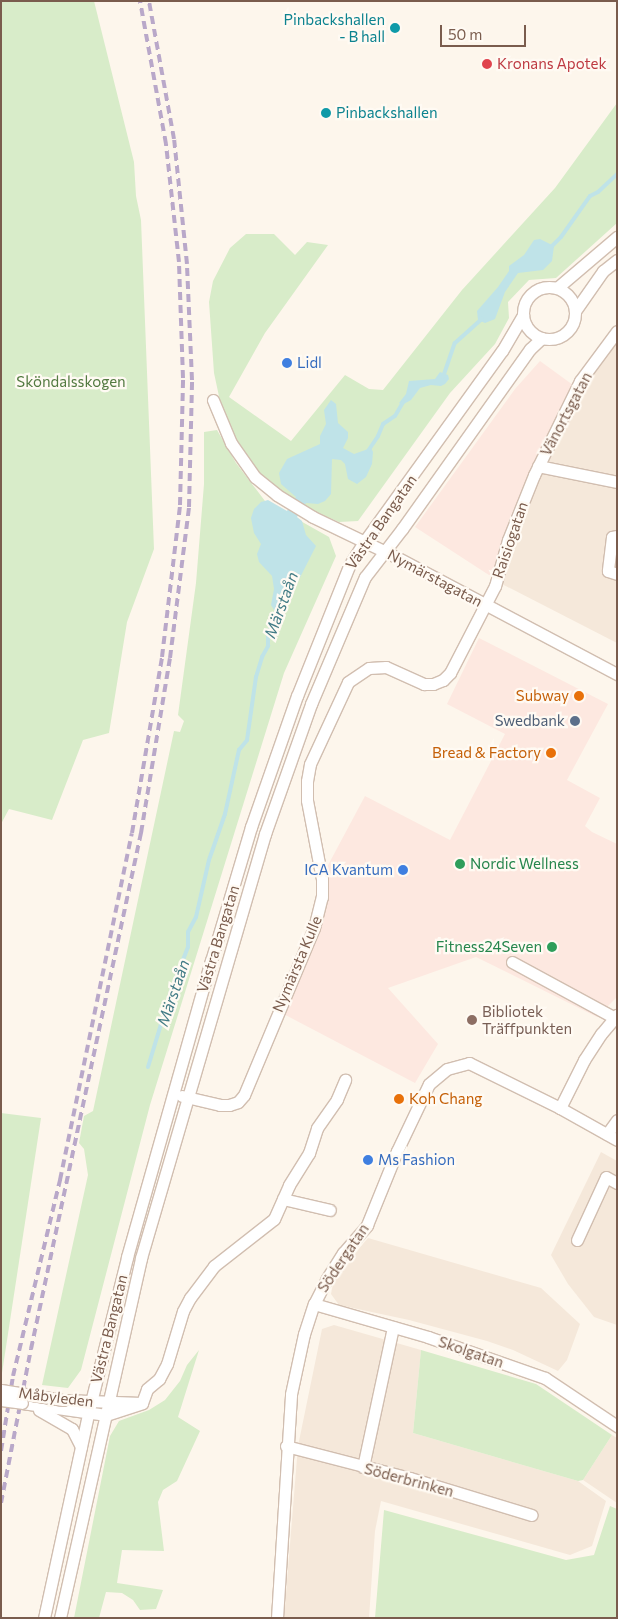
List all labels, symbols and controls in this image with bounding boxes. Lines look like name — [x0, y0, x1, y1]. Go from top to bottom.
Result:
place label: Pinbackshallen - B hall — [283, 10, 385, 45]
scale bar — [443, 15, 529, 47]
marker: Pinbackshallen - B hall — [389, 22, 401, 34]
text: 50 m — [448, 25, 482, 43]
place label: Kronans Apotek — [497, 55, 607, 73]
marker: Kronans Apotek — [481, 58, 493, 70]
place label: Pinbackshallen — [336, 104, 438, 122]
marker: Pinbackshallen — [320, 107, 332, 119]
place label: Lidl — [297, 354, 322, 372]
marker: Lidl — [281, 357, 293, 369]
street label: Vänortsgatan — [536, 369, 596, 459]
park label: Sköndalsskogen — [16, 373, 126, 391]
street label: Västra Bangatan — [342, 471, 420, 573]
street label: Raisiogatan — [488, 499, 532, 581]
street label: Nymärstagatan — [384, 545, 486, 611]
water label: Märstaån — [260, 569, 302, 641]
place label: Subway — [516, 687, 569, 705]
marker: Subway — [573, 690, 585, 702]
place label: Swedbank — [495, 712, 565, 730]
marker: Swedbank — [569, 715, 581, 727]
place label: Bread & Factory — [432, 744, 541, 762]
marker: Bread & Factory — [545, 747, 557, 759]
place label: Nordic Wellness — [470, 855, 579, 873]
marker: Nordic Wellness — [454, 858, 466, 870]
place label: ICA Kvantum — [304, 861, 393, 879]
marker: ICA Kvantum — [397, 864, 409, 876]
street label: Västra Bangatan — [193, 883, 243, 995]
street label: Nymärsta Kulle — [269, 913, 325, 1015]
place label: Fitness24Seven — [436, 938, 542, 956]
marker: Fitness24Seven — [546, 941, 558, 953]
water label: Märstaån — [153, 957, 193, 1029]
place label: Bibliotek Träffpunkten — [482, 1002, 572, 1037]
marker: Bibliotek Träffpunkten — [466, 1014, 478, 1026]
place label: Koh Chang — [409, 1090, 482, 1108]
marker: Koh Chang — [393, 1093, 405, 1105]
place label: Ms Fashion — [378, 1151, 455, 1169]
marker: Ms Fashion — [362, 1154, 374, 1166]
street label: Södergatan — [314, 1220, 372, 1296]
street label: Västra Bangatan — [87, 1273, 131, 1385]
street label: Skolgatan — [436, 1332, 506, 1372]
street label: Måbyleden — [18, 1383, 94, 1411]
street label: Söderbrinken — [362, 1459, 456, 1501]

